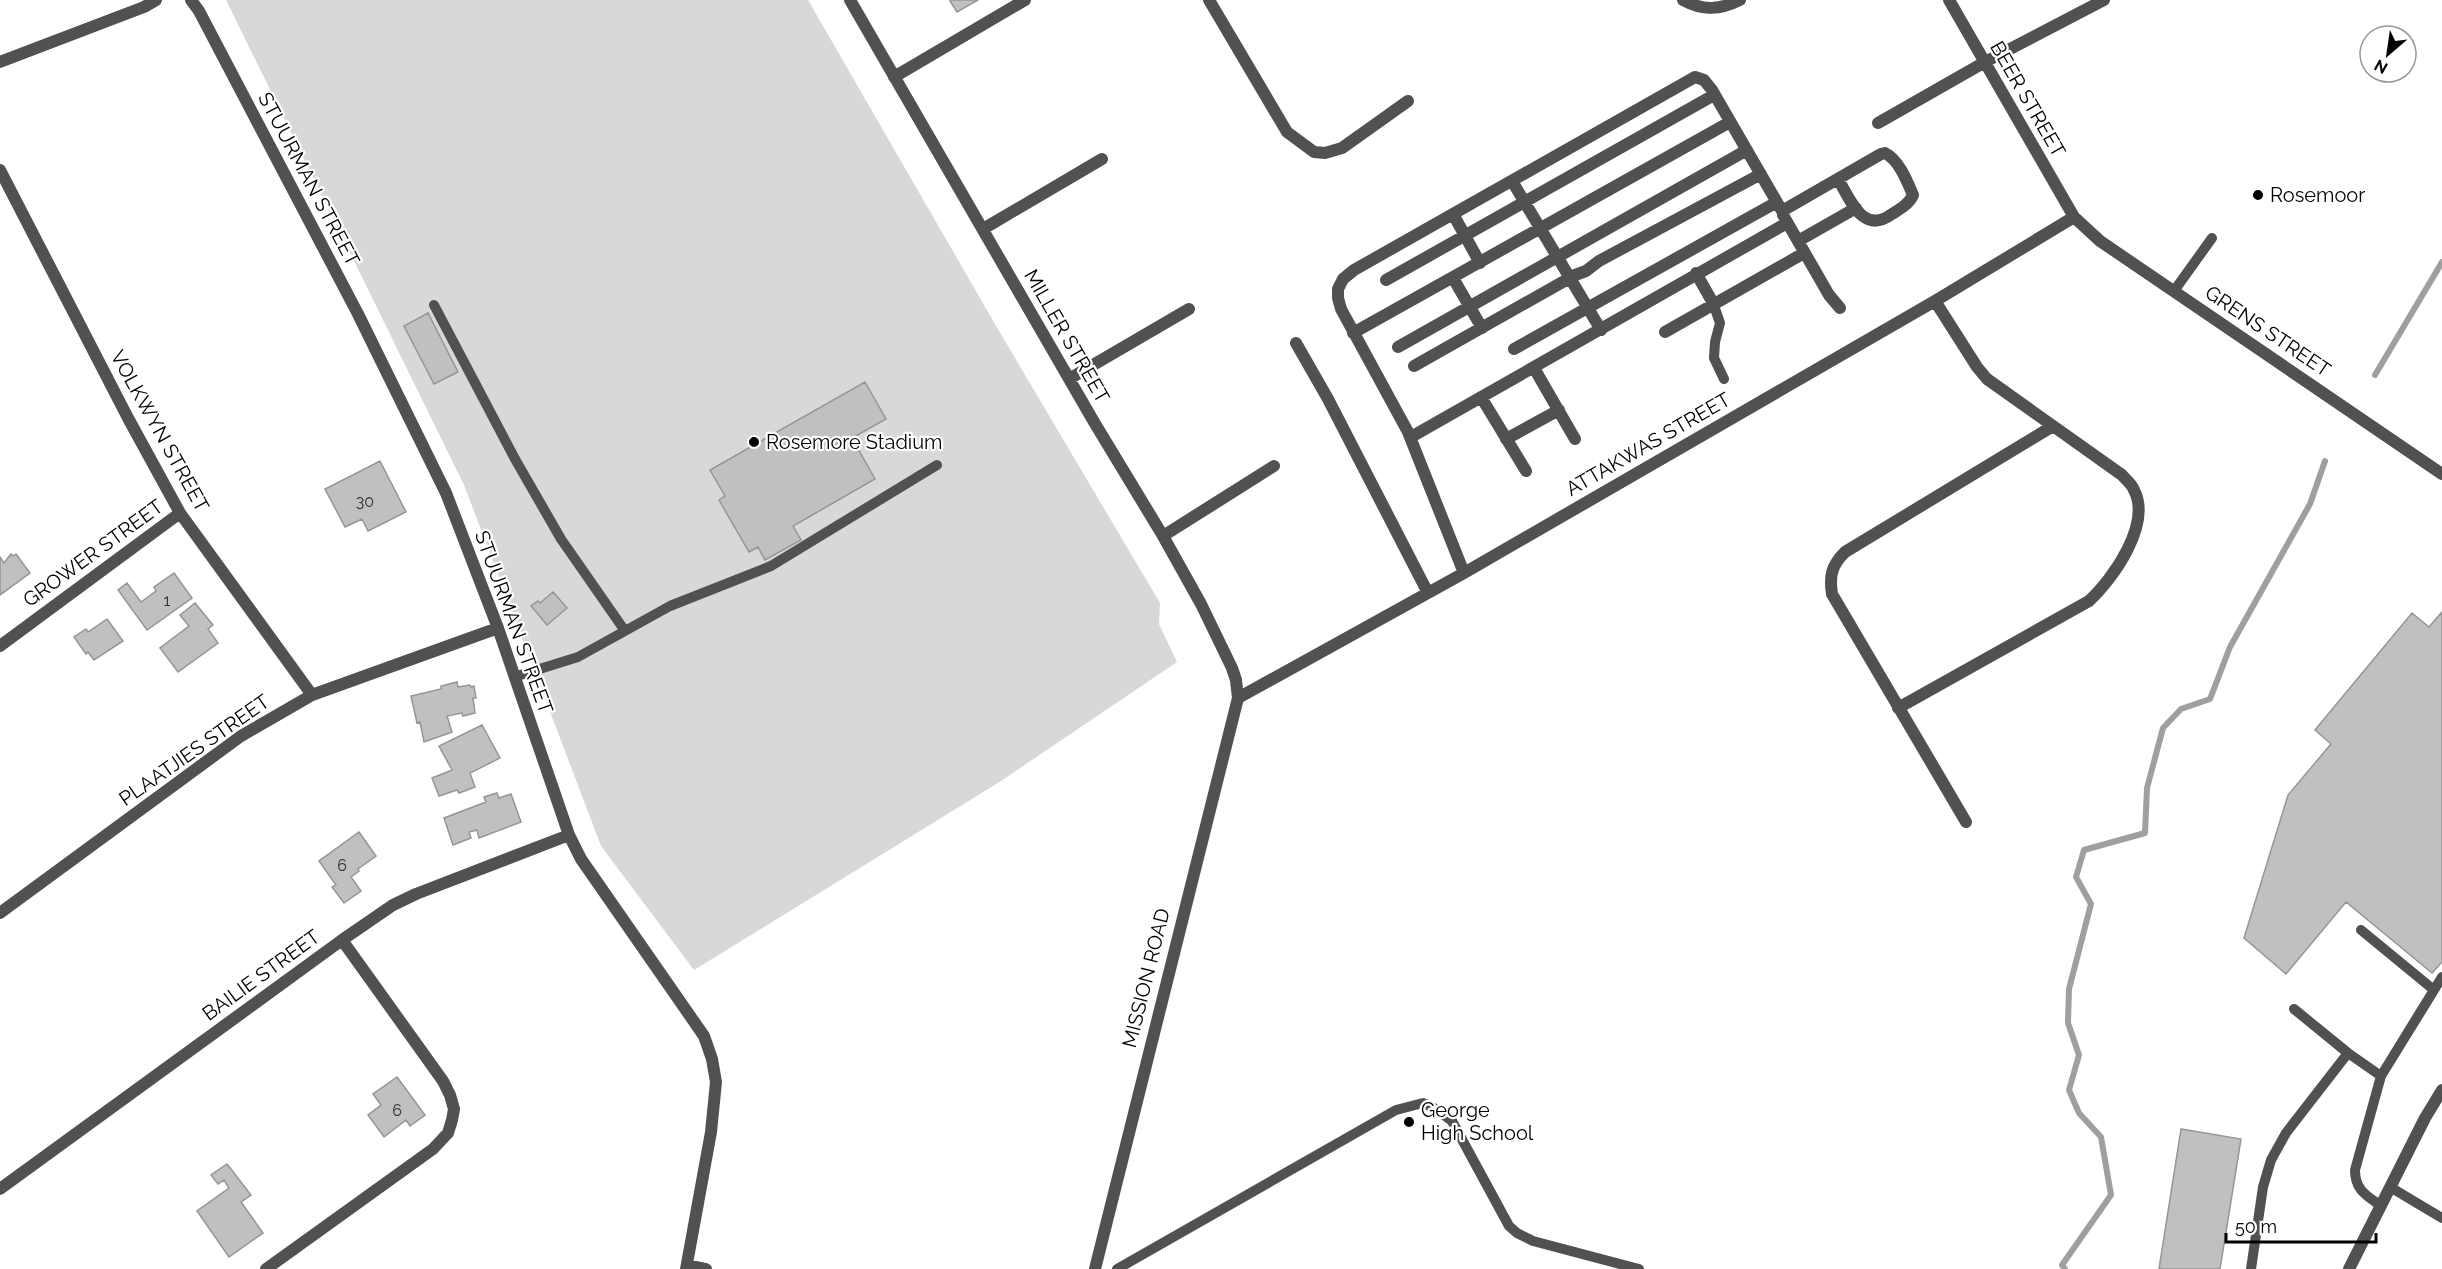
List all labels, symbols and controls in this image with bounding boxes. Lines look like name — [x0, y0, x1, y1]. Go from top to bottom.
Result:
north arrow — [2358, 24, 2418, 84]
street label: BEER STREET — [1985, 37, 2071, 161]
text: N — [2371, 55, 2391, 78]
street label: STUURMAN STREET — [253, 88, 365, 270]
place label: Rosemoor — [2270, 183, 2365, 207]
marker: Rosemoor — [2251, 188, 2265, 202]
street label: MILLER STREET — [1019, 265, 1115, 407]
street label: GRENS STREET — [2201, 280, 2335, 382]
street label: VOLKWYN STREET — [106, 346, 214, 516]
street label: ATTAKWAS STREET — [1562, 387, 1734, 501]
place label: Rosemore Stadium — [766, 430, 942, 454]
marker: Rosemore Stadium — [747, 435, 761, 449]
house number: 30 — [356, 492, 374, 511]
street label: GROWER STREET — [18, 494, 168, 612]
street label: STUURMAN STREET — [470, 527, 558, 717]
house number: 1 — [164, 591, 171, 610]
street label: PLAATJIES STREET — [114, 689, 274, 811]
house number: 6 — [337, 856, 347, 875]
street label: MISSION ROAD — [1117, 906, 1175, 1050]
street label: BAILIE STREET — [198, 924, 324, 1026]
place label: George High School — [1421, 1098, 1534, 1145]
house number: 6 — [392, 1101, 402, 1120]
marker: George High School — [1402, 1115, 1416, 1129]
scale bar — [2226, 1206, 2376, 1244]
text: 50 m — [2235, 1216, 2277, 1237]

